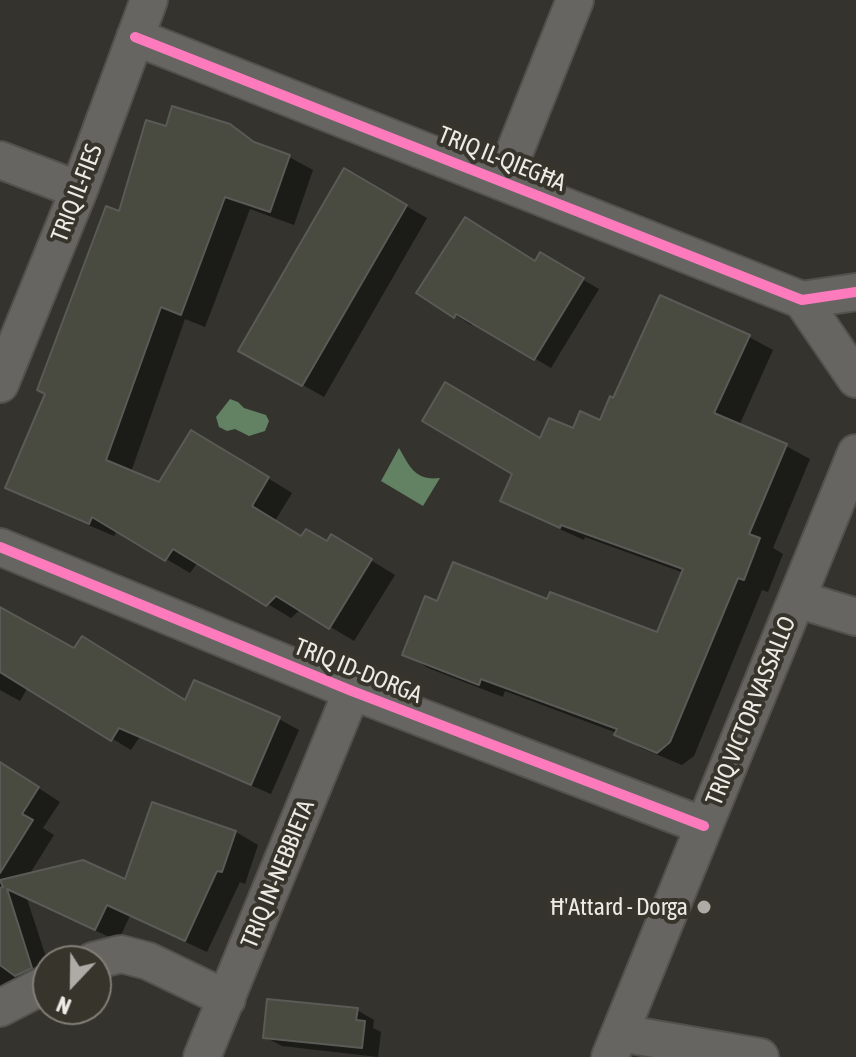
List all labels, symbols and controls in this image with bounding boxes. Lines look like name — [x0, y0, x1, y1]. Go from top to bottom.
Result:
street label: TRIQ IL-QIEGĦA — [434, 120, 570, 198]
street label: TRIQ IL-FIES — [45, 140, 109, 246]
street label: TRIQ VICTOR VASSALLO — [700, 612, 802, 810]
street label: TRIQ ID-DORGA — [290, 632, 426, 710]
street label: TRIQ IN-NEBBIETA — [235, 796, 321, 952]
place label: Ħ'Attard - Dorga — [550, 893, 688, 921]
marker: Ħ'Attard - Dorga — [695, 898, 713, 916]
north arrow — [32, 945, 112, 1025]
text: N — [53, 991, 75, 1020]

